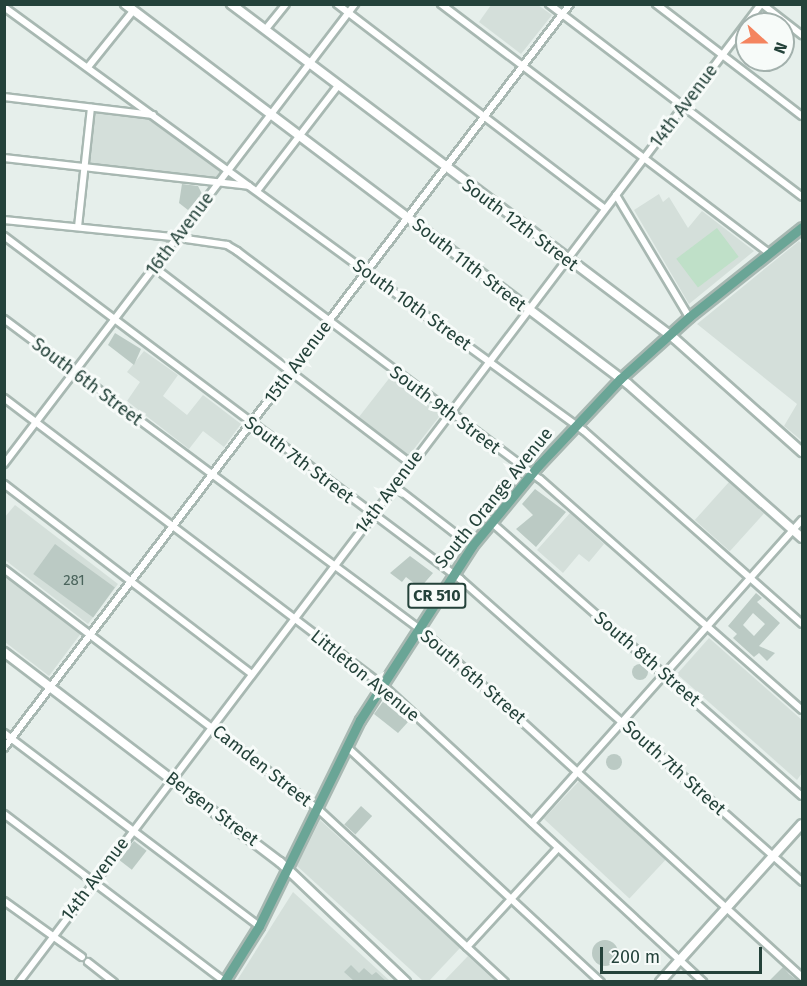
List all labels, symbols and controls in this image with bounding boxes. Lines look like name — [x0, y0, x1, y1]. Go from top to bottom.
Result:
north arrow — [735, 12, 795, 72]
text: N — [770, 40, 791, 56]
street label: 14th Avenue — [646, 60, 722, 152]
street label: South 12th Street — [458, 174, 582, 276]
street label: 16th Avenue — [142, 188, 218, 280]
street label: South 11th Street — [408, 214, 530, 316]
street label: South 10th Street — [349, 255, 475, 355]
street label: 15th Avenue — [260, 316, 336, 408]
street label: South 6th Street — [27, 333, 147, 431]
street label: South 9th Street — [386, 361, 504, 459]
street label: South 7th Street — [240, 412, 358, 508]
street label: South Orange Avenue — [431, 423, 557, 573]
street label: 14th Avenue — [351, 446, 427, 538]
house number: 281 — [63, 572, 85, 590]
road number: CR 510 — [407, 583, 467, 609]
street label: South 8th Street — [590, 607, 704, 711]
street label: South 6th Street — [416, 625, 530, 729]
street label: Littleton Avenue — [306, 626, 424, 726]
street label: South 7th Street — [618, 716, 730, 820]
street label: Camden Street — [208, 721, 316, 811]
street label: Bergen Street — [161, 767, 263, 851]
street label: 14th Avenue — [57, 833, 133, 925]
scale bar — [603, 935, 765, 973]
text: 200 m — [611, 946, 660, 968]

